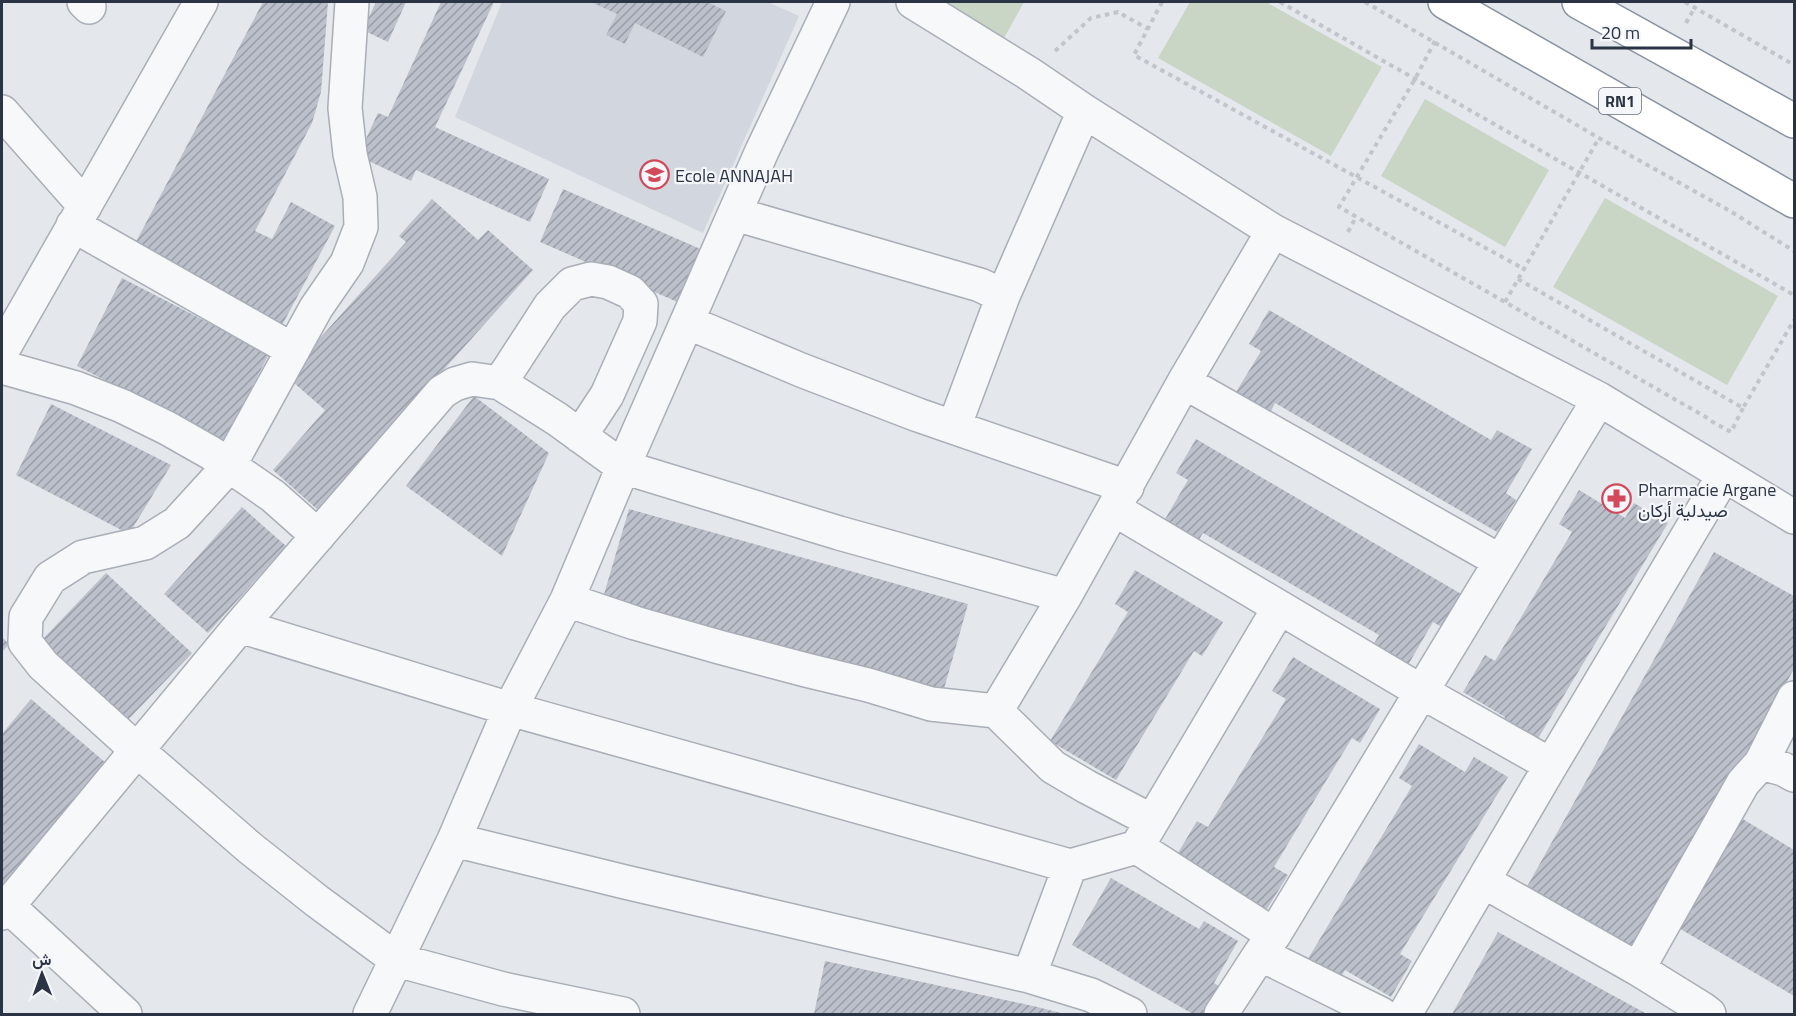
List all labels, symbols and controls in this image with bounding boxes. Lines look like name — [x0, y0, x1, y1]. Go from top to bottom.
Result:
scale bar — [1592, 12, 1691, 50]
text: 20 m — [1601, 19, 1640, 46]
road number: RN1 — [1599, 88, 1641, 114]
school or university icon: Ecole ANNAJAH — [638, 159, 670, 191]
place label: Ecole ANNAJAH — [675, 162, 793, 189]
place label: Pharmacie Argane صيدلية أركان — [1638, 476, 1776, 524]
pharmacy icon: Pharmacie Argane صيدلية أركان — [1601, 483, 1633, 515]
north arrow — [12, 944, 72, 1004]
text: ش — [32, 947, 52, 971]

